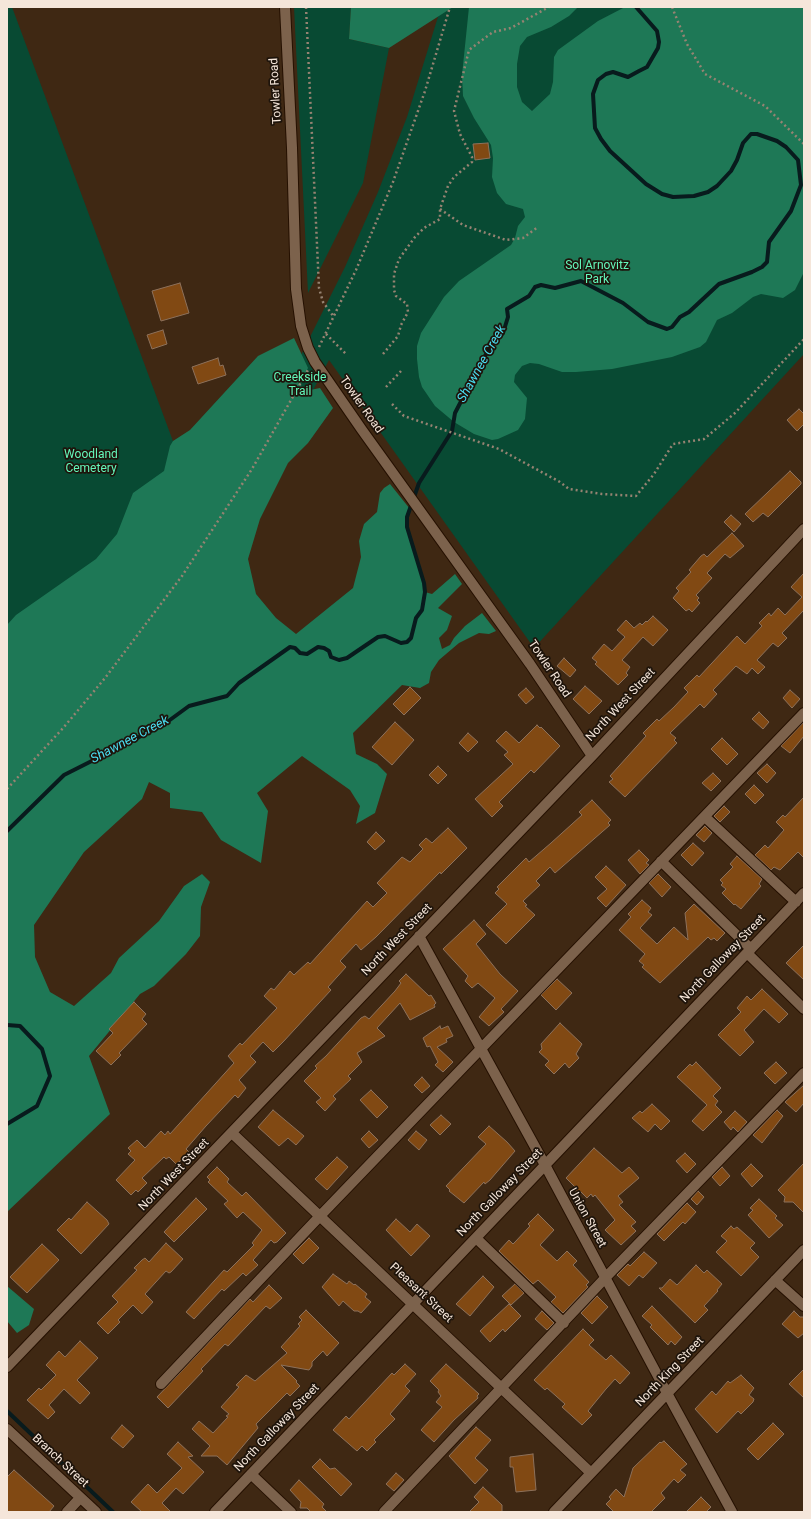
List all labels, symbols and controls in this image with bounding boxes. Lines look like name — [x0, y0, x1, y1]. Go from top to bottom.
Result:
street label: Towler Road — [267, 58, 285, 124]
park label: Sol Arnovitz Park — [565, 259, 629, 287]
water label: Shawnee Creek — [454, 322, 510, 406]
park label: Creekside Trail — [274, 371, 326, 399]
street label: Towler Road — [336, 374, 386, 436]
park label: Woodland Cemetery — [64, 448, 118, 476]
street label: Towler Road — [524, 637, 574, 701]
street label: North West Street — [583, 665, 659, 745]
water label: Shawnee Creek — [88, 713, 172, 767]
street label: North West Street — [359, 901, 435, 979]
street label: North Galloway Street — [677, 912, 769, 1006]
street label: North West Street — [136, 1136, 212, 1214]
street label: North Galloway Street — [454, 1146, 546, 1240]
street label: Union Street — [565, 1186, 609, 1250]
street label: Pleasant Street — [386, 1260, 456, 1326]
street label: North King Street — [633, 1334, 707, 1410]
street label: North Galloway Street — [231, 1381, 323, 1475]
street label: Branch Street — [29, 1431, 91, 1491]

